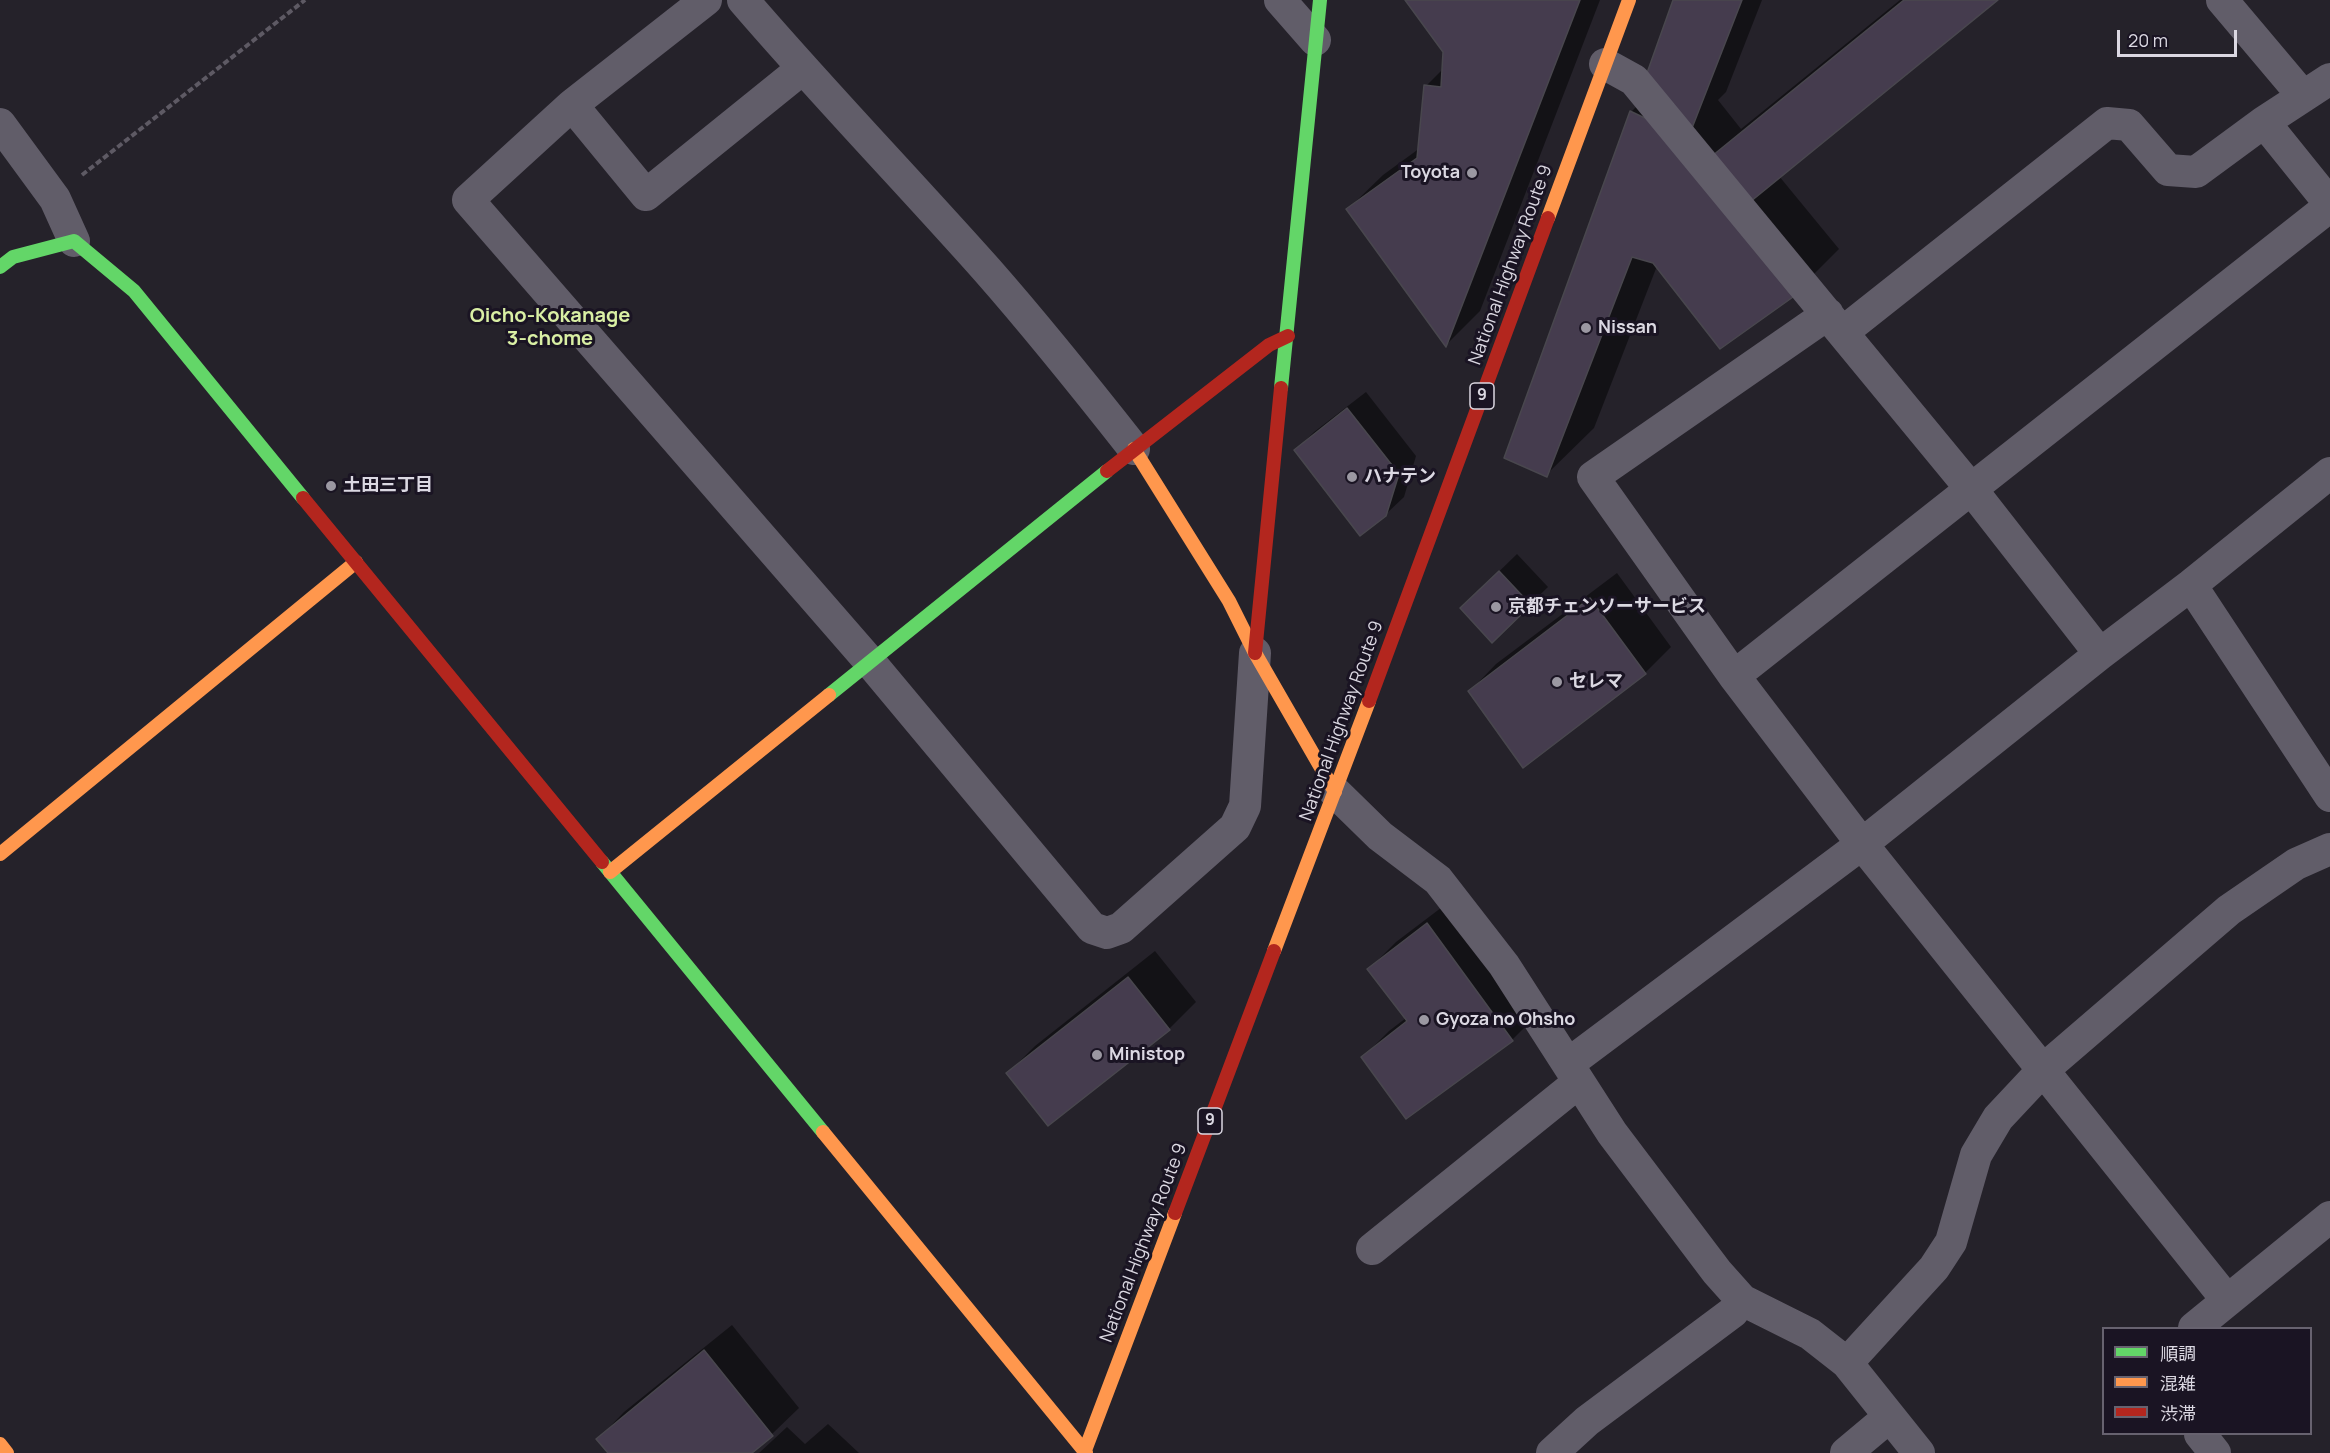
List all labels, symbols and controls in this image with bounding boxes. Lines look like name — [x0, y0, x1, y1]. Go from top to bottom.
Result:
scale bar — [2120, 18, 2240, 56]
text: 20 m — [2128, 28, 2168, 52]
place label: Toyota — [1401, 162, 1460, 184]
street label: National Highway Route 9 — [1465, 162, 1557, 368]
marker: Toyota — [1465, 166, 1479, 180]
district label: Oicho-Kokanage 3-chome — [470, 304, 630, 351]
place label: Nissan — [1598, 317, 1657, 339]
marker: Nissan — [1579, 321, 1593, 335]
road number: 9 — [1470, 383, 1494, 409]
place label: ハナテン — [1364, 466, 1436, 488]
marker: ハナテン — [1345, 470, 1359, 484]
place label: 土田三丁目 — [343, 475, 433, 497]
marker: 土田三丁目 — [324, 479, 338, 493]
place label: 京都チェンソーサービス — [1508, 596, 1706, 618]
marker: 京都チェンソーサービス — [1489, 600, 1503, 614]
street label: National Highway Route 9 — [1296, 618, 1388, 824]
place label: セレマ — [1569, 671, 1623, 693]
marker: セレマ — [1550, 675, 1564, 689]
place label: Gyoza no Ohsho — [1436, 1009, 1575, 1031]
marker: Gyoza no Ohsho — [1417, 1013, 1431, 1027]
place label: Ministop — [1109, 1044, 1185, 1066]
marker: Ministop — [1090, 1048, 1104, 1062]
road number: 9 — [1198, 1108, 1222, 1134]
street label: National Highway Route 9 — [1096, 1140, 1192, 1346]
legend — [2102, 1327, 2312, 1435]
text: 順調 — [2160, 1341, 2196, 1365]
text: 混雑 — [2160, 1371, 2196, 1395]
text: 渋滞 — [2160, 1401, 2196, 1425]

